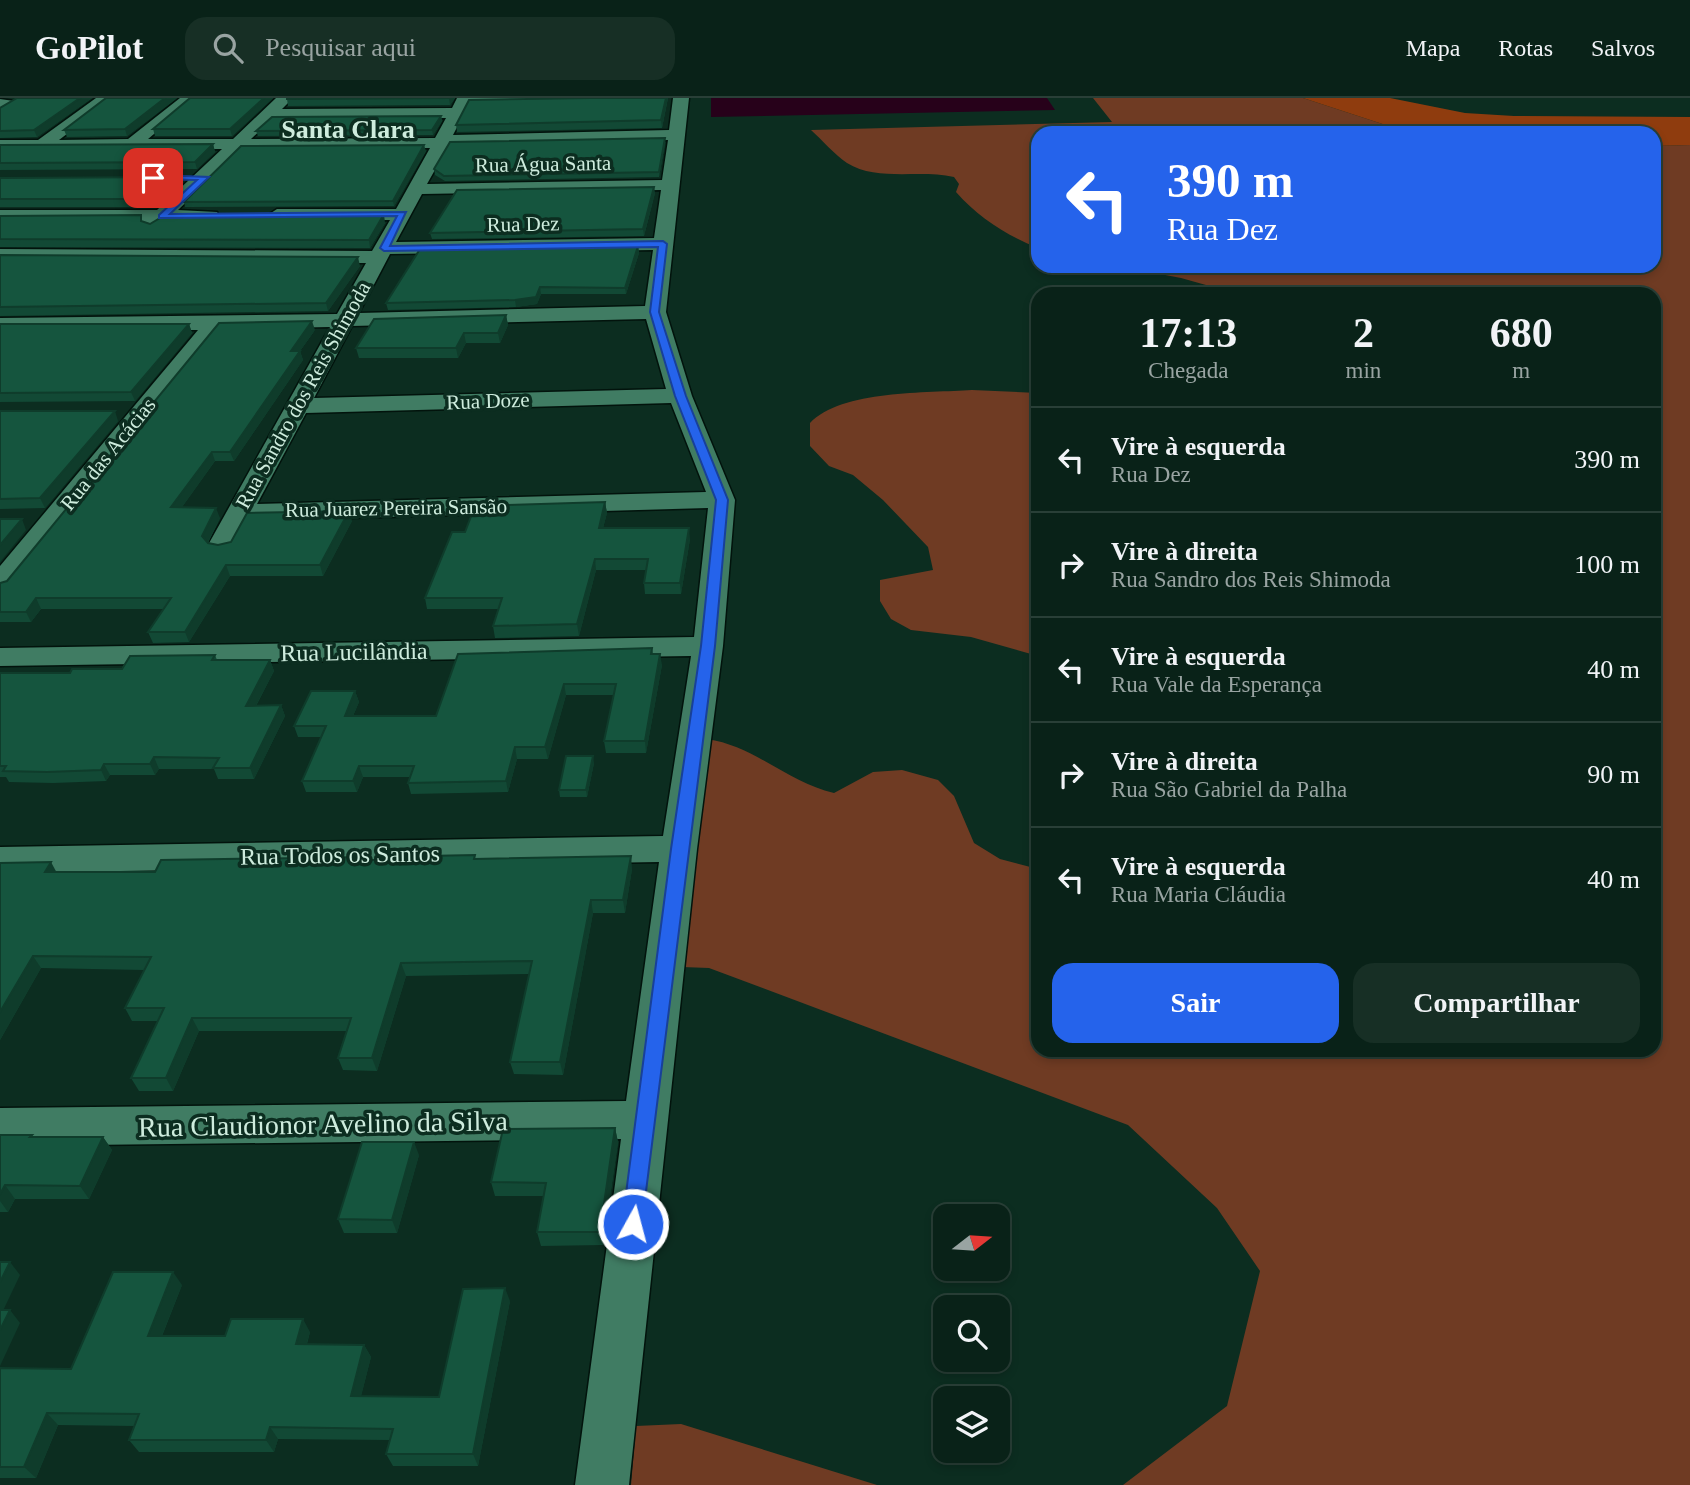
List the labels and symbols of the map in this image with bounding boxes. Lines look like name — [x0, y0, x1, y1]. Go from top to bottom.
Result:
district label: Santa Clara — [281, 115, 415, 144]
pin — [123, 148, 183, 208]
street label: Rua Água Santa — [475, 151, 612, 177]
street label: Rua Dez — [486, 211, 560, 237]
street label: Rua Sandro dos Reis Shimoda — [231, 277, 376, 513]
street label: Rua Doze — [446, 388, 530, 414]
street label: Rua das Acácias — [55, 393, 161, 515]
street label: Rua Juarez Pereira Sansão — [285, 494, 507, 522]
street label: Rua Lucilândia — [280, 638, 428, 666]
street label: Rua Todos os Santos — [240, 840, 440, 870]
street label: Rua Claudionor Avelino da Silva — [138, 1105, 509, 1143]
position arrow — [596, 1187, 670, 1261]
north arrow — [933, 1204, 1010, 1281]

